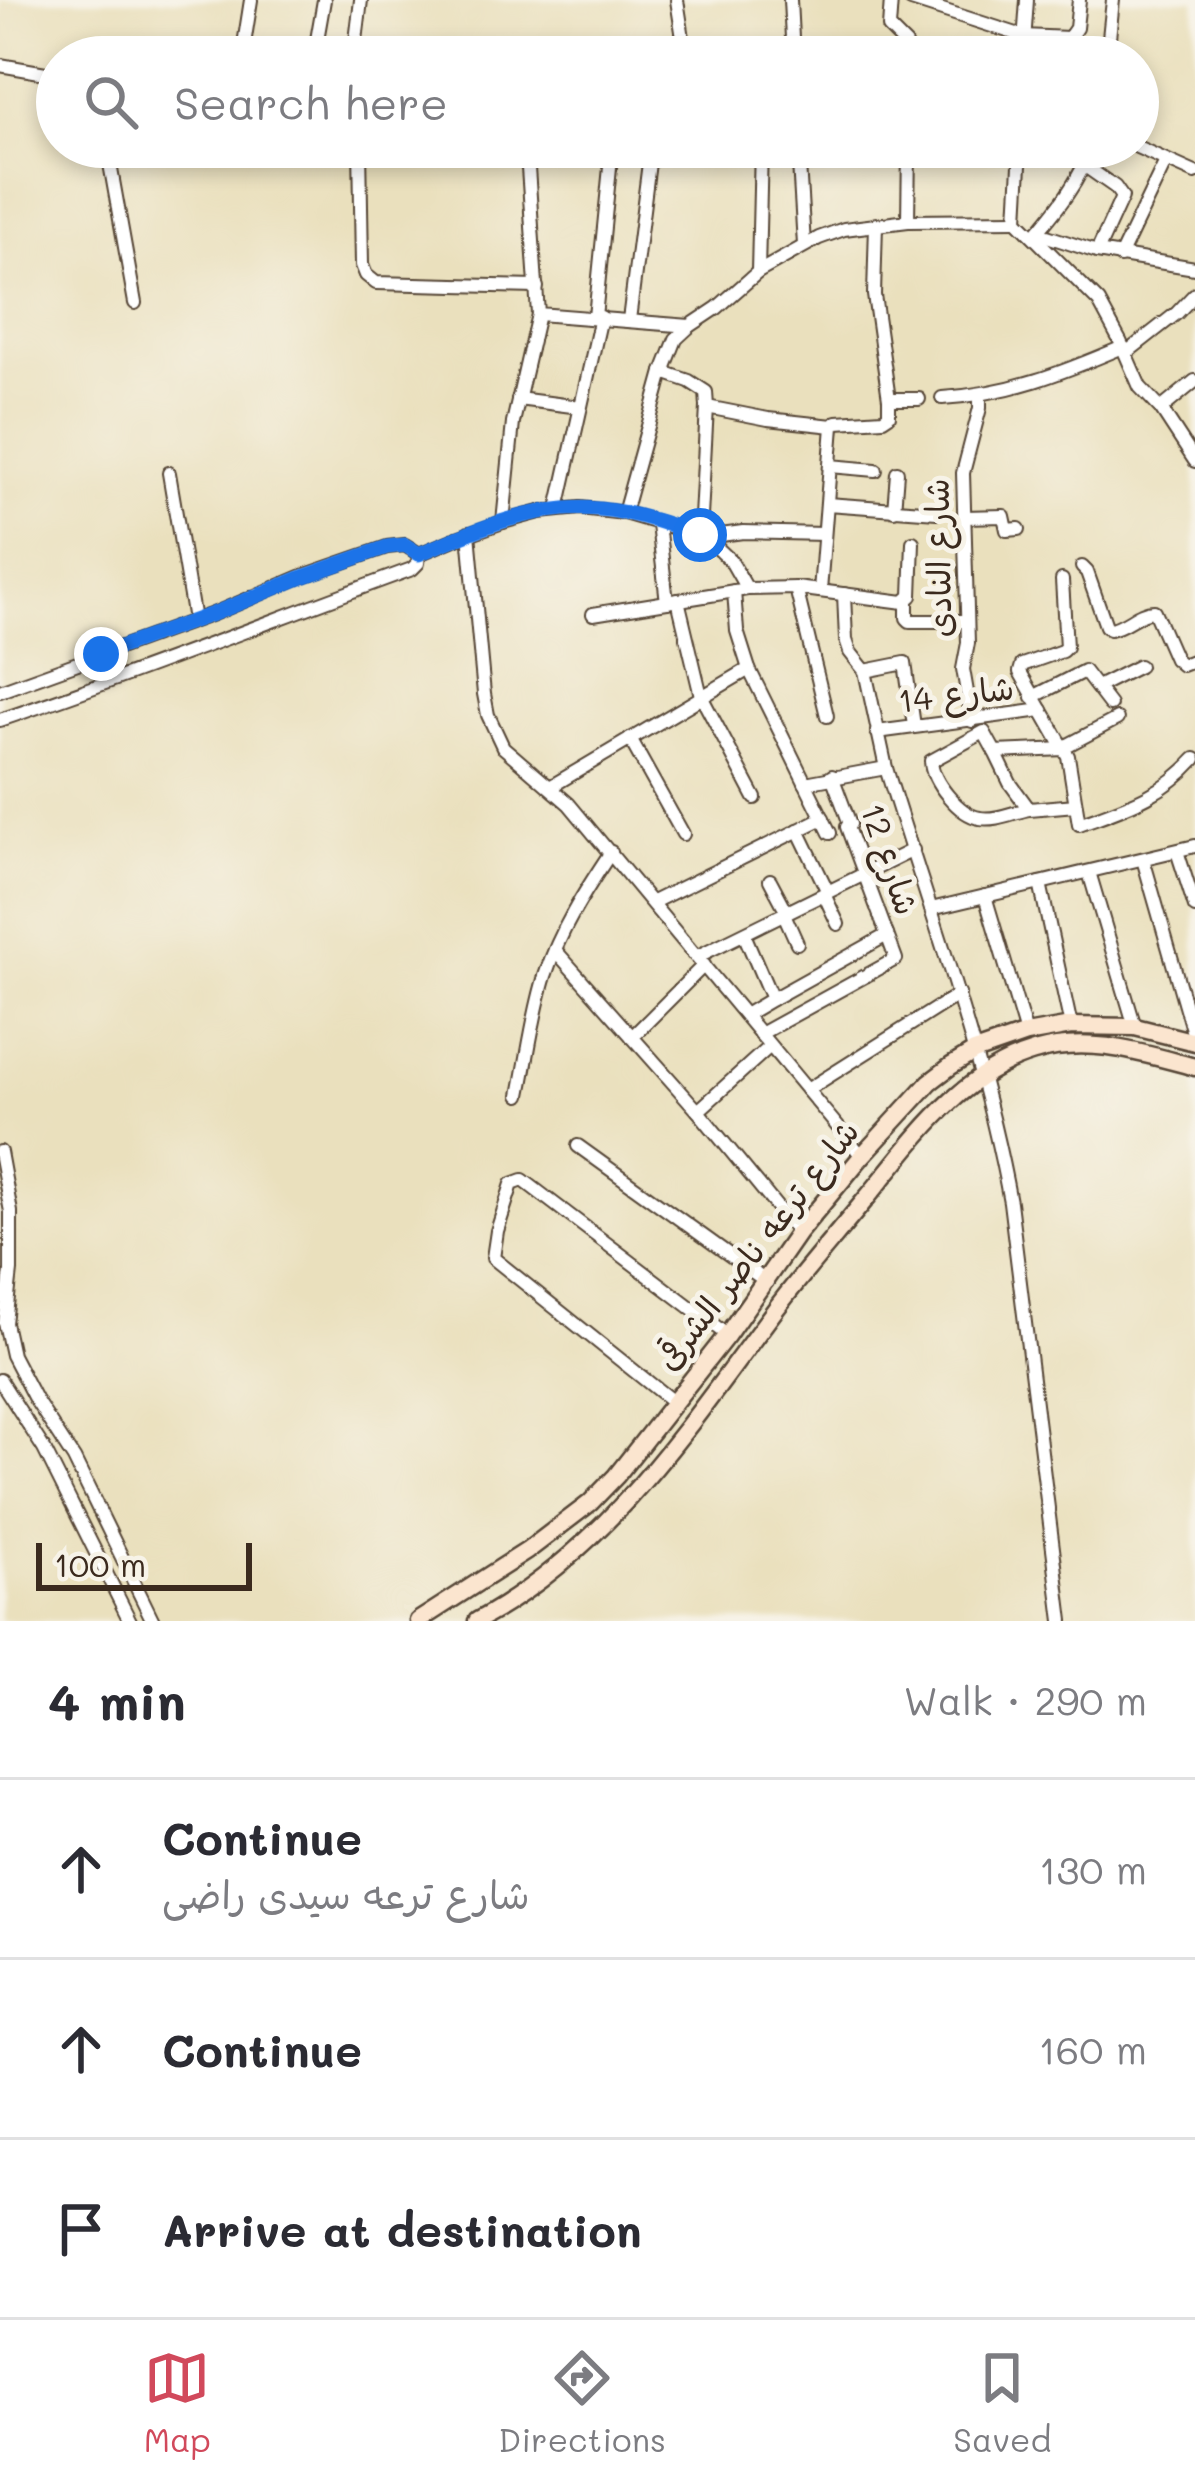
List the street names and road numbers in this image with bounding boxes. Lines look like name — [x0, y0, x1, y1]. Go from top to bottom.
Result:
street label: شارع النادى — [914, 478, 963, 638]
street label: شارع 14 — [896, 664, 1017, 725]
street label: شارع 12 — [849, 797, 930, 921]
street label: شارع ترعه ناصر الشرقى — [645, 1110, 870, 1380]

